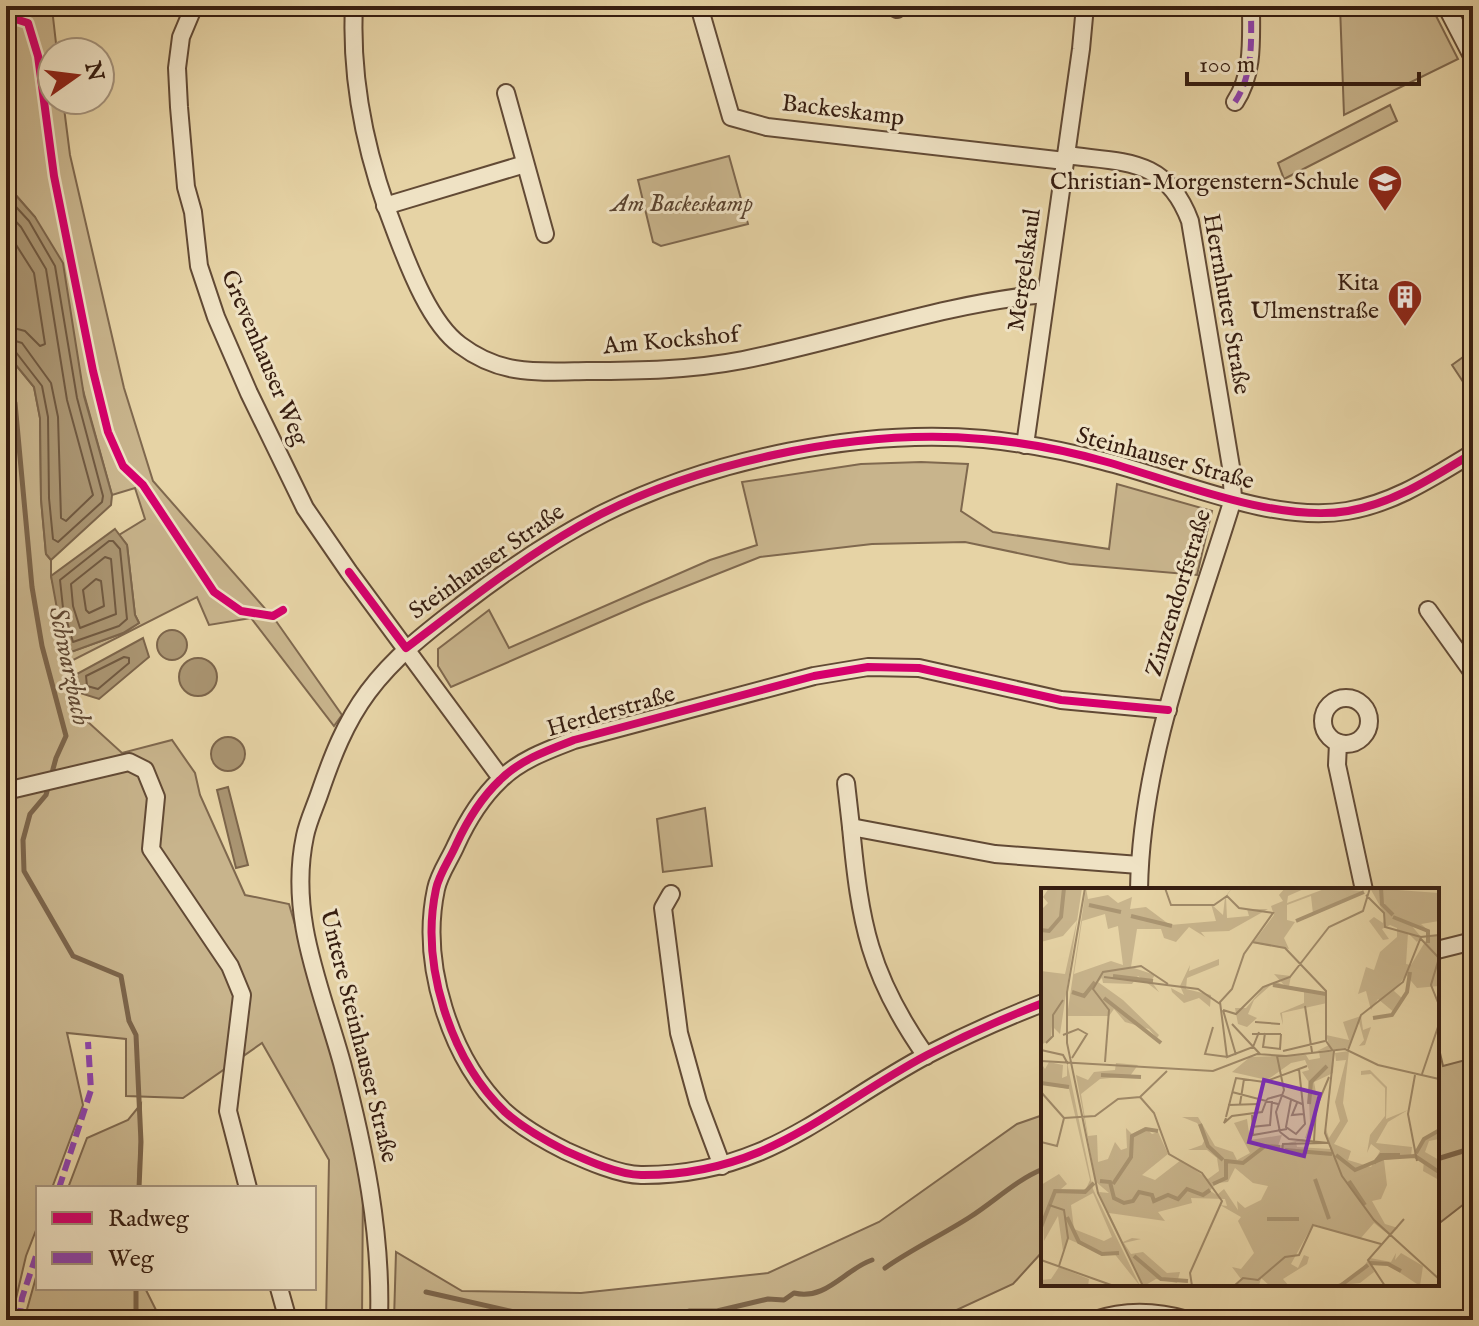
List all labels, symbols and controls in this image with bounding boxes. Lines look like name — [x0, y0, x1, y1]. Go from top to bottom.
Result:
north arrow — [36, 36, 116, 116]
scale bar — [1187, 36, 1419, 86]
text: 100 m — [1199, 50, 1255, 81]
text: N — [77, 58, 109, 84]
street label: Backeskamp — [780, 88, 906, 134]
school or university icon: Christian-Morgenstern-Schule — [1366, 163, 1404, 213]
place label: Christian-Morgenstern-Schule — [1050, 167, 1359, 198]
park label: Am Backeskamp — [608, 189, 753, 220]
street label: Mergelskaul — [1001, 206, 1049, 333]
street label: Herrnhuter Straße — [1195, 211, 1257, 397]
street label: Grevenhauser Weg — [213, 265, 315, 452]
place label: Kita Ulmenstraße — [1250, 268, 1380, 327]
building icon: Kita Ulmenstraße — [1386, 278, 1424, 328]
street label: Am Kockshof — [601, 319, 744, 362]
street label: Steinhauser Straße — [1073, 420, 1257, 498]
street label: Steinhauser Straße — [403, 497, 571, 627]
street label: Zinzendorfstraße — [1139, 506, 1219, 680]
water label: Schwarzbach — [40, 604, 98, 728]
street label: Herderstraße — [543, 679, 679, 745]
inset map — [1041, 888, 1439, 1286]
street label: Untere Steinhauser Straße — [312, 906, 404, 1166]
legend — [36, 1186, 316, 1290]
text: Radweg — [108, 1204, 190, 1235]
text: Weg — [108, 1244, 155, 1275]

